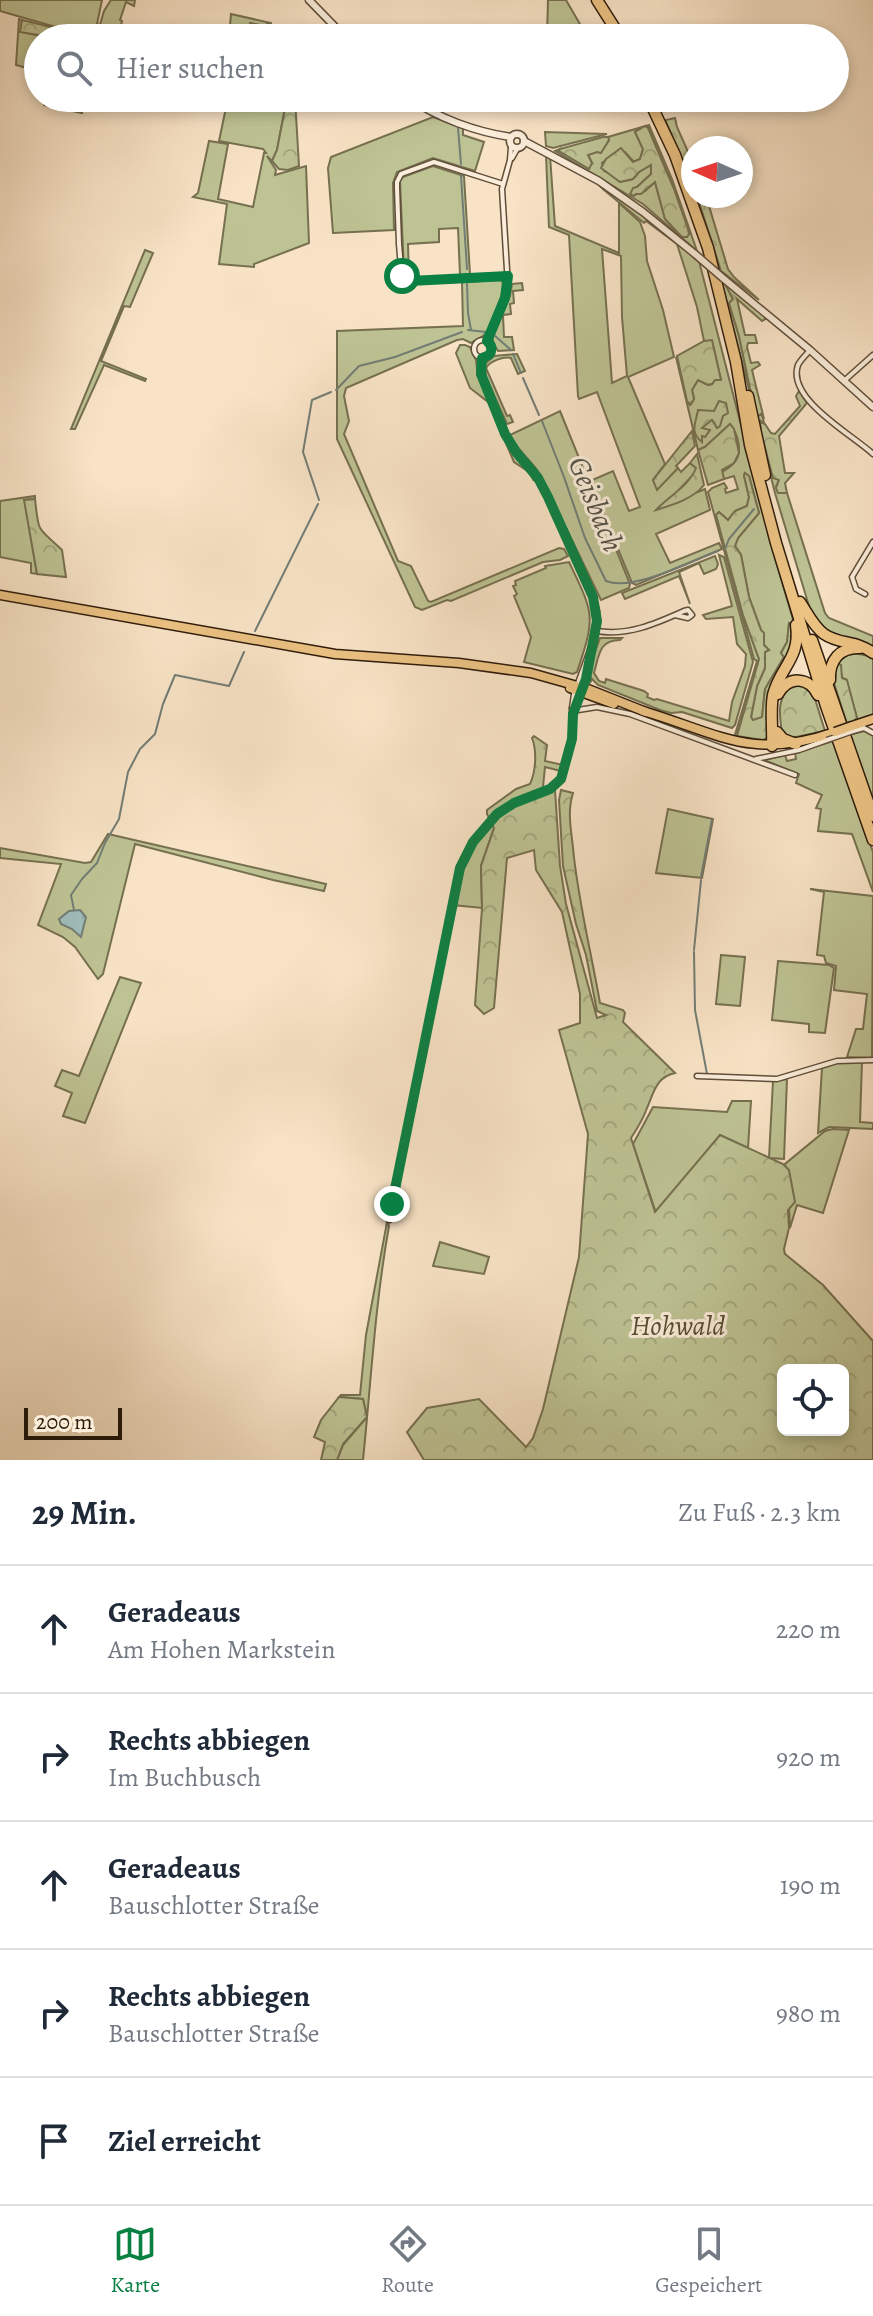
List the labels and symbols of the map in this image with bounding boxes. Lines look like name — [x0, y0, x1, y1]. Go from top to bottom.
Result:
north arrow — [681, 136, 753, 208]
route start — [384, 258, 420, 294]
water label: Geisbach — [559, 450, 633, 558]
route end — [374, 1186, 410, 1222]
park label: Hohwald — [631, 1307, 725, 1345]
scale bar — [24, 1404, 122, 1440]

